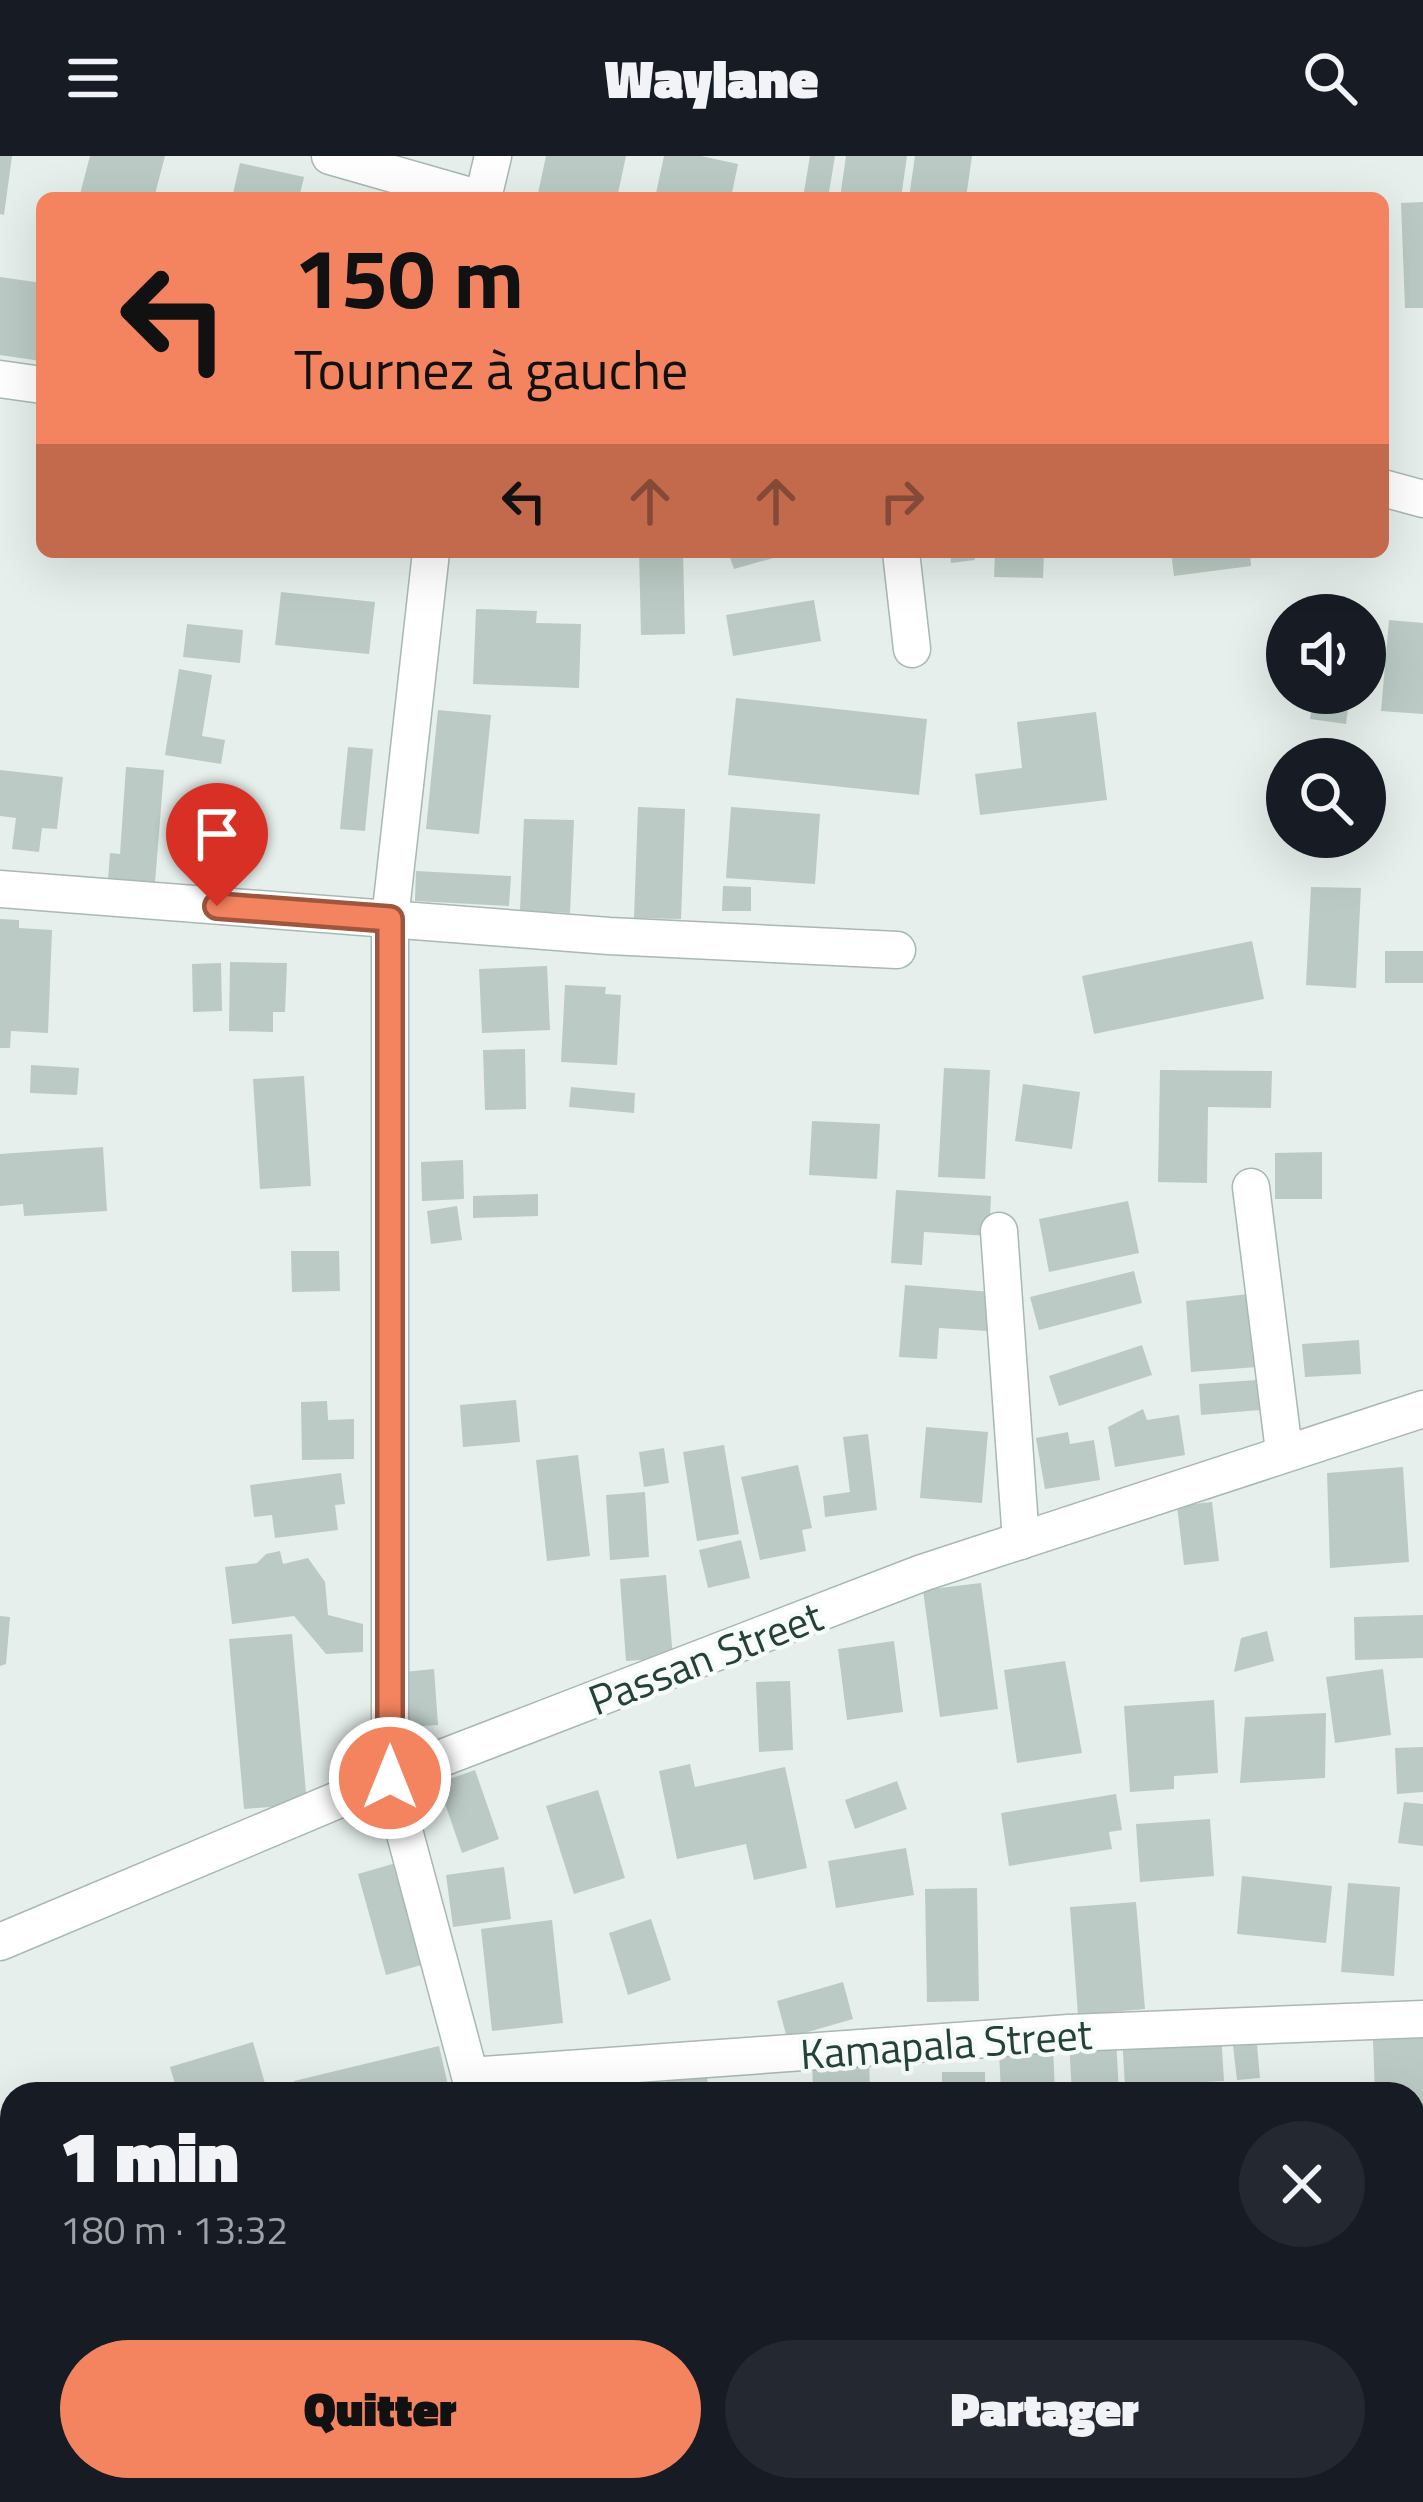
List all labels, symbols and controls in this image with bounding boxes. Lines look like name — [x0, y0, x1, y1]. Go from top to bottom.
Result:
text: Waylane — [605, 37, 818, 119]
icon: menu — [60, 45, 126, 111]
icon: search — [1297, 45, 1363, 111]
text: 150 m — [294, 213, 524, 341]
icon: left — [96, 240, 252, 396]
text: Tournez à gauche — [294, 328, 688, 410]
icon: left — [491, 468, 557, 534]
icon: ahead — [617, 468, 683, 534]
icon: ahead — [743, 468, 809, 534]
icon: right — [869, 468, 935, 534]
map controls — [1266, 594, 1386, 858]
button: sound — [1266, 594, 1386, 714]
button: search — [1266, 738, 1386, 858]
pin — [166, 783, 268, 906]
icon: arrive — [184, 801, 250, 867]
street label: Passan Street — [579, 1583, 831, 1731]
position arrow — [327, 1715, 453, 1841]
street label: Kamapala Street — [798, 2001, 1094, 2085]
text: 1 min — [60, 2100, 239, 2210]
button: close — [1239, 2121, 1365, 2247]
text: 180 m · 13:32 — [60, 2200, 288, 2259]
button: Quitter — [60, 2340, 701, 2478]
button: Partager — [725, 2340, 1365, 2478]

